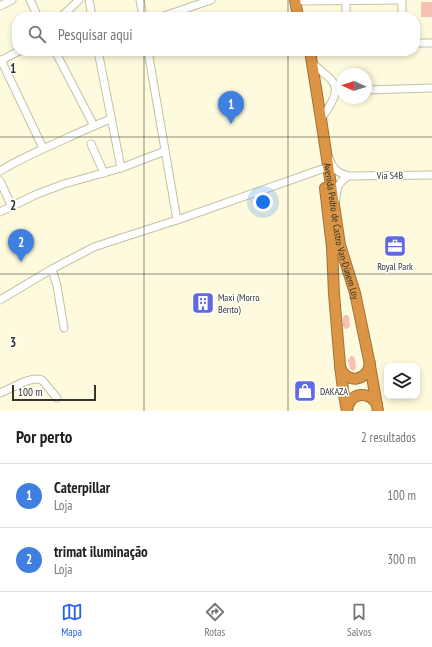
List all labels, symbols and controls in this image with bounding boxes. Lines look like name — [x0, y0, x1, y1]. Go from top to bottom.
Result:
search box — [12, 12, 420, 56]
icon: search — [26, 23, 48, 45]
text: Pesquisar aqui — [58, 25, 132, 44]
text: 1 — [10, 60, 16, 77]
north arrow — [336, 68, 372, 104]
pin: 1 — [218, 91, 244, 124]
street label: Avenida Pedro de Castro Van-Dúnem Loy — [321, 162, 362, 301]
street label: Via S4B — [376, 169, 404, 182]
your location — [253, 192, 273, 212]
text: 2 — [10, 197, 16, 214]
pin: 2 — [8, 229, 34, 262]
office icon: Royal Park — [382, 233, 408, 259]
place label: Royal Park — [377, 260, 413, 273]
building icon: Maxi (Morro Bento) — [190, 290, 216, 316]
place label: Maxi (Morro Bento) — [218, 291, 260, 316]
text: 3 — [10, 334, 16, 351]
map controls — [384, 363, 420, 399]
button: layers — [384, 363, 420, 399]
shop icon: DAKAZA — [292, 378, 318, 404]
scale bar — [12, 383, 96, 402]
text: 100 m — [18, 385, 42, 399]
place label: DAKAZA — [320, 385, 348, 398]
text: Por perto — [16, 426, 72, 448]
text: 2 resultados — [361, 429, 416, 446]
text: Caterpillar — [54, 478, 110, 497]
text: 1 — [26, 487, 32, 504]
text: 100 m — [387, 487, 416, 504]
text: Loja — [54, 497, 72, 514]
text: trimat iluminação — [54, 542, 148, 561]
text: 2 — [26, 551, 32, 568]
text: 300 m — [387, 551, 416, 568]
text: Loja — [54, 561, 72, 578]
tab: Mapa — [61, 601, 83, 639]
tab: Rotas — [204, 601, 226, 639]
tab: Salvos — [347, 601, 371, 639]

